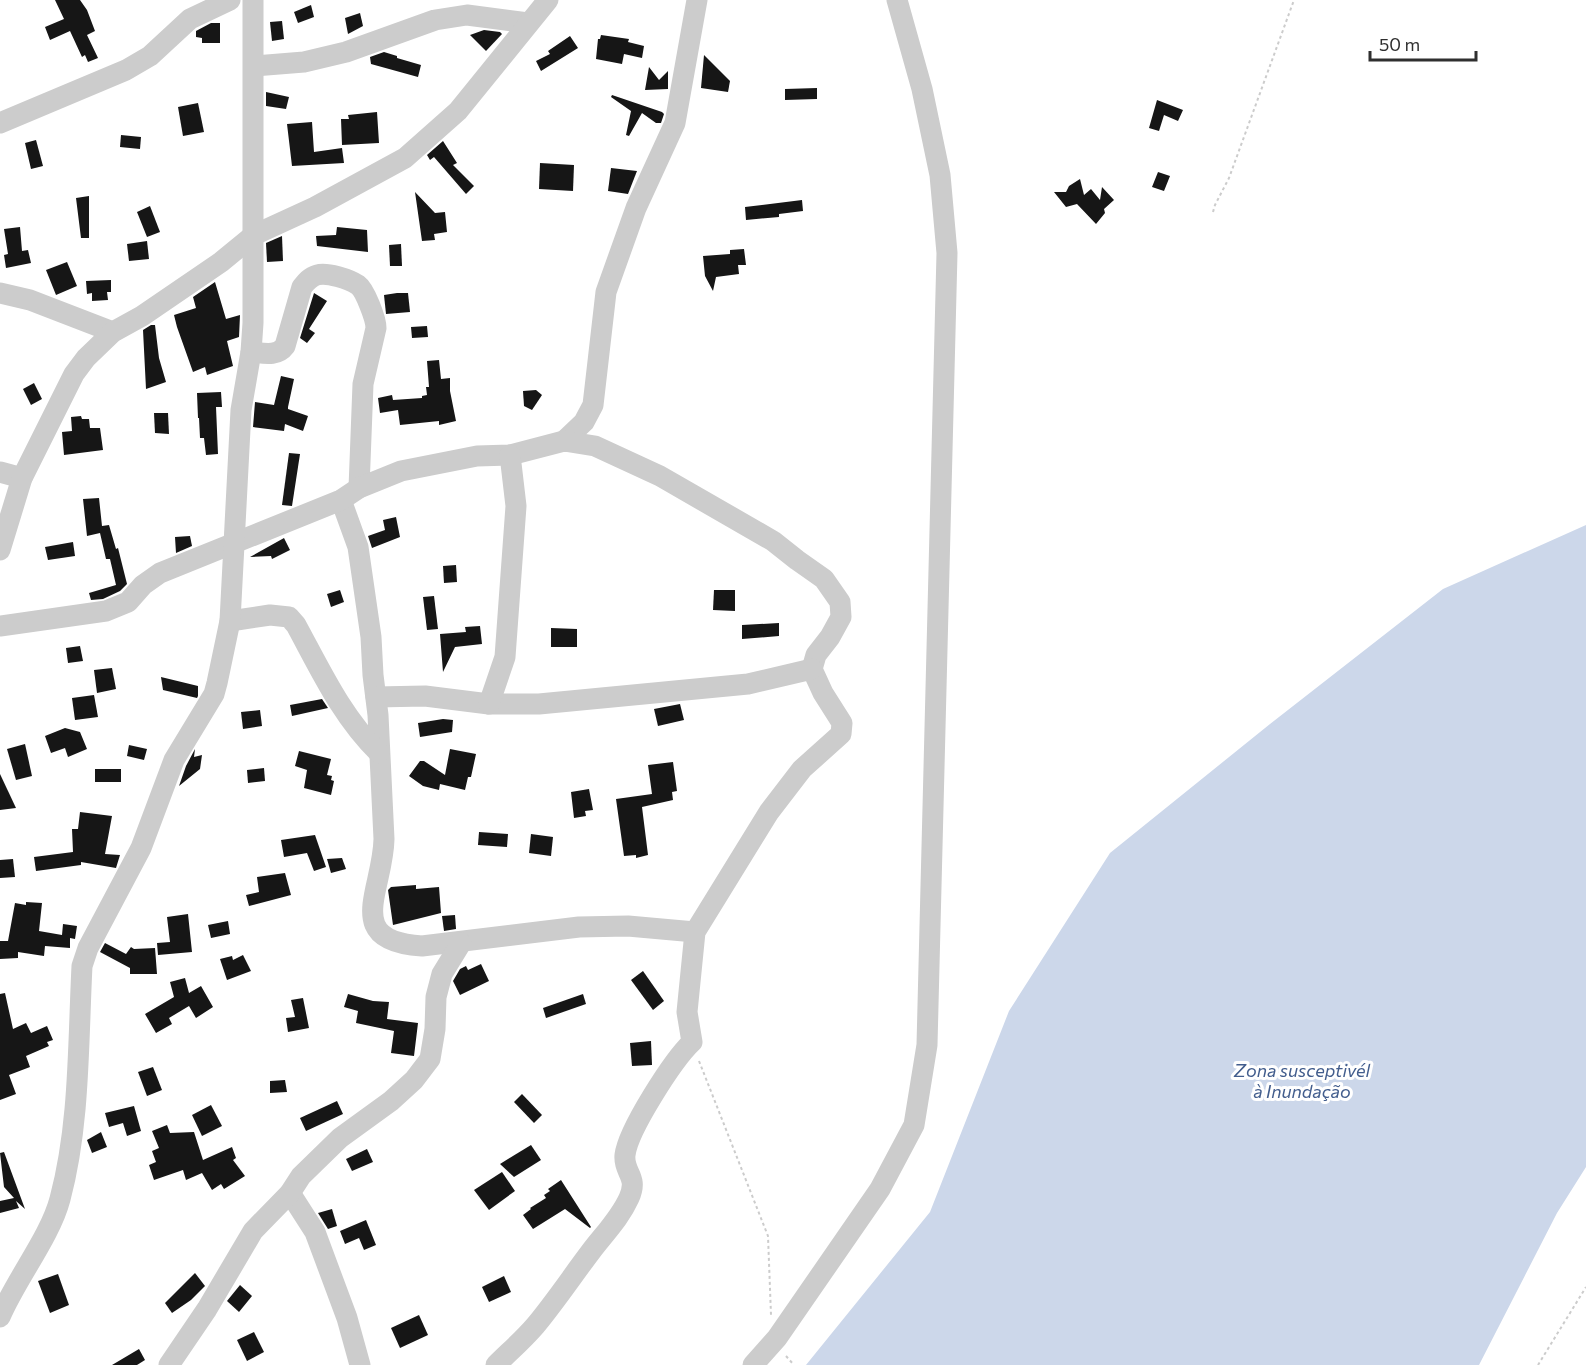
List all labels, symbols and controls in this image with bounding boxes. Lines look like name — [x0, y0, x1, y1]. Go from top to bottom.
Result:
scale bar — [1370, 24, 1476, 62]
text: 50 m — [1379, 33, 1420, 55]
water label: Zona susceptivél à Inundação — [1233, 1059, 1371, 1102]

